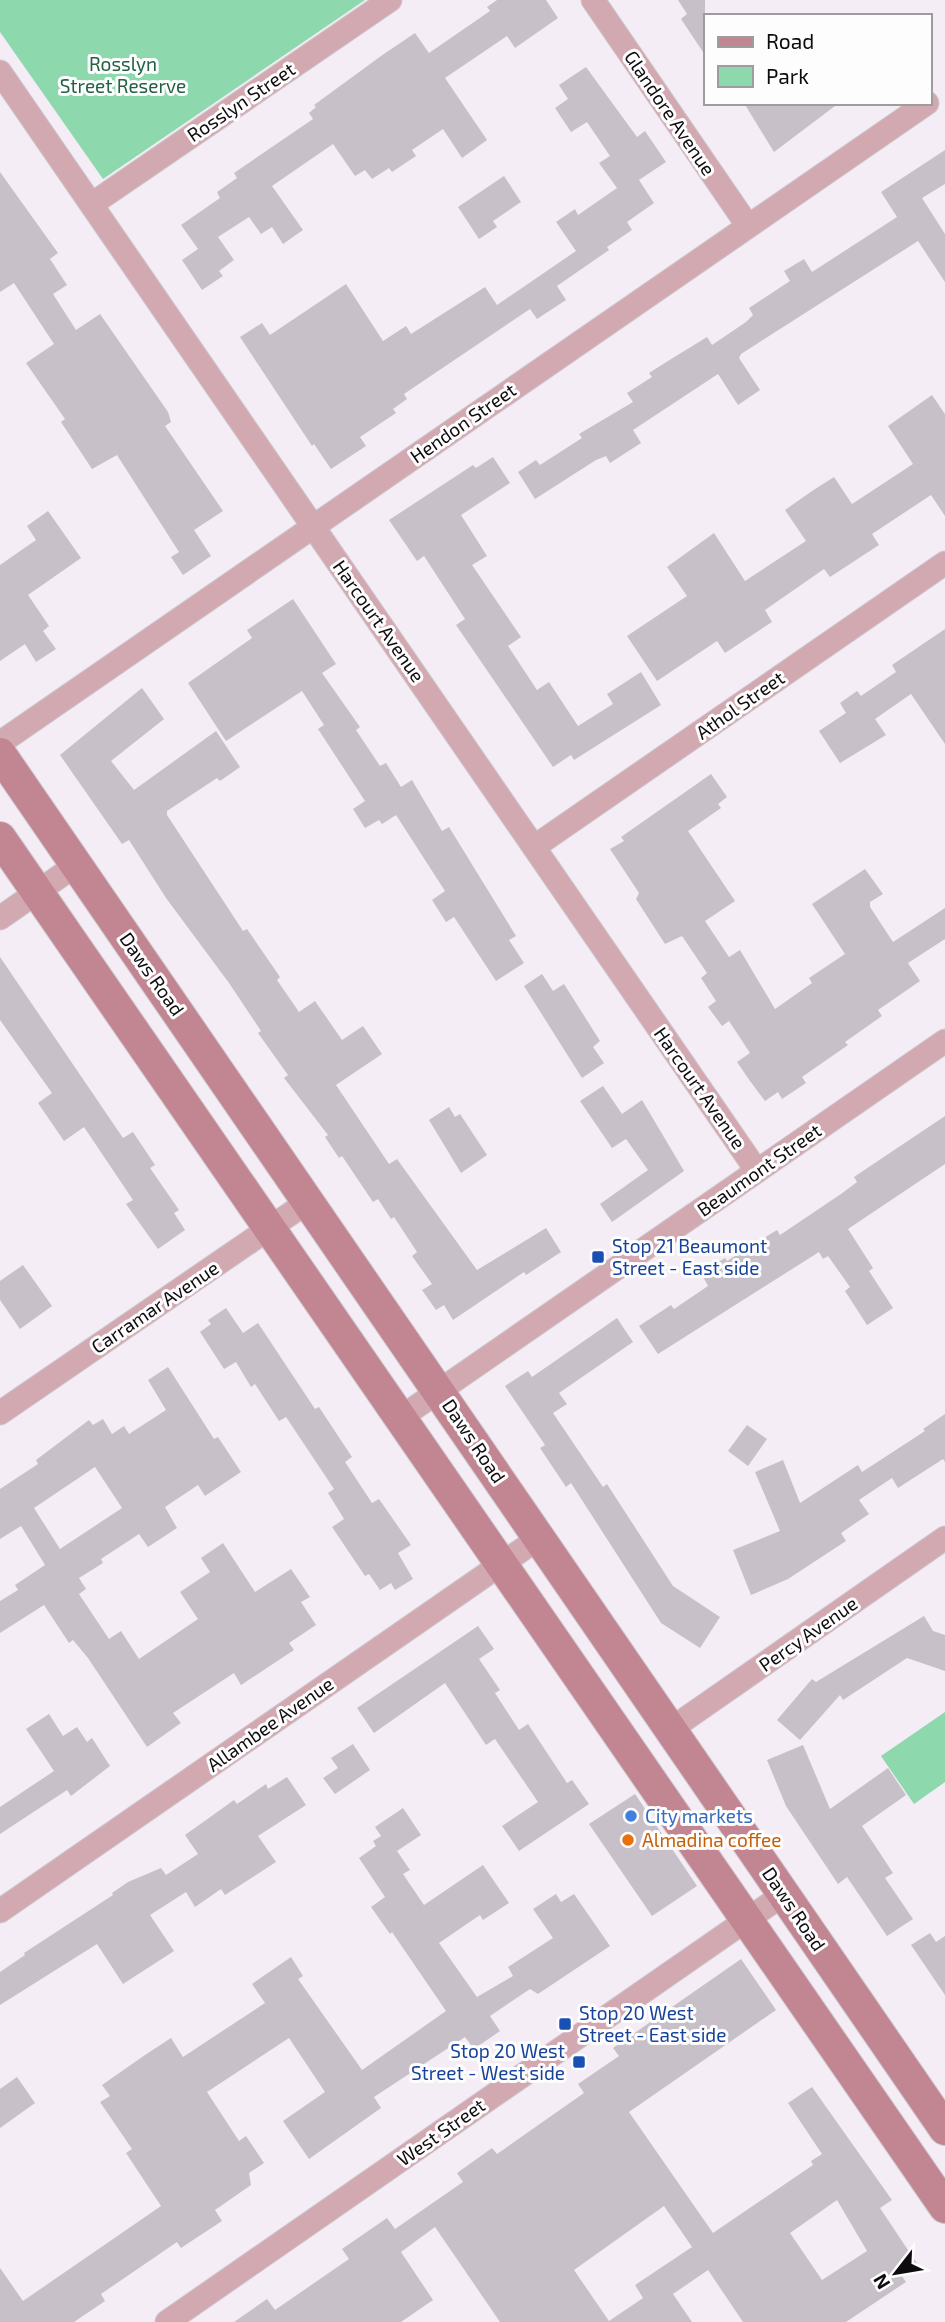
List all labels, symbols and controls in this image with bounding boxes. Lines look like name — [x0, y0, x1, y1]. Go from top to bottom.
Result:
legend — [704, 14, 931, 105]
text: Road — [766, 28, 814, 53]
street label: Glandore Avenue — [620, 46, 721, 180]
park label: Rosslyn Street Reserve — [60, 52, 186, 97]
street label: Rosslyn Street — [182, 57, 299, 146]
text: Park — [766, 63, 809, 88]
street label: Hendon Street — [405, 378, 520, 467]
street label: Harcourt Avenue — [329, 555, 430, 686]
street label: Athol Street — [691, 666, 788, 744]
street label: Daws Road — [115, 928, 189, 1020]
street label: Harcourt Avenue — [650, 1022, 751, 1153]
street label: Beaumont Street — [692, 1118, 825, 1221]
place label: Stop 21 Beaumont Street - East side — [612, 1234, 767, 1279]
marker: Stop 21 Beaumont Street - East side — [590, 1249, 606, 1265]
street label: Carramar Avenue — [87, 1255, 223, 1358]
street label: Daws Road — [438, 1394, 511, 1487]
street label: Percy Avenue — [754, 1591, 861, 1676]
street label: Allambee Avenue — [202, 1671, 337, 1776]
place label: City markets — [645, 1804, 753, 1827]
marker: City markets — [623, 1808, 639, 1824]
place label: Almadina coffee — [642, 1828, 782, 1851]
marker: Almadina coffee — [620, 1832, 636, 1848]
street label: Daws Road — [758, 1862, 831, 1955]
place label: Stop 20 West Street - East side — [579, 2001, 726, 2046]
marker: Stop 20 West Street - East side — [557, 2016, 573, 2032]
place label: Stop 20 West Street - West side — [411, 2039, 565, 2084]
marker: Stop 20 West Street - West side — [571, 2054, 587, 2070]
street label: West Street — [392, 2093, 489, 2170]
north arrow — [861, 2238, 931, 2308]
text: N — [868, 2270, 894, 2294]

